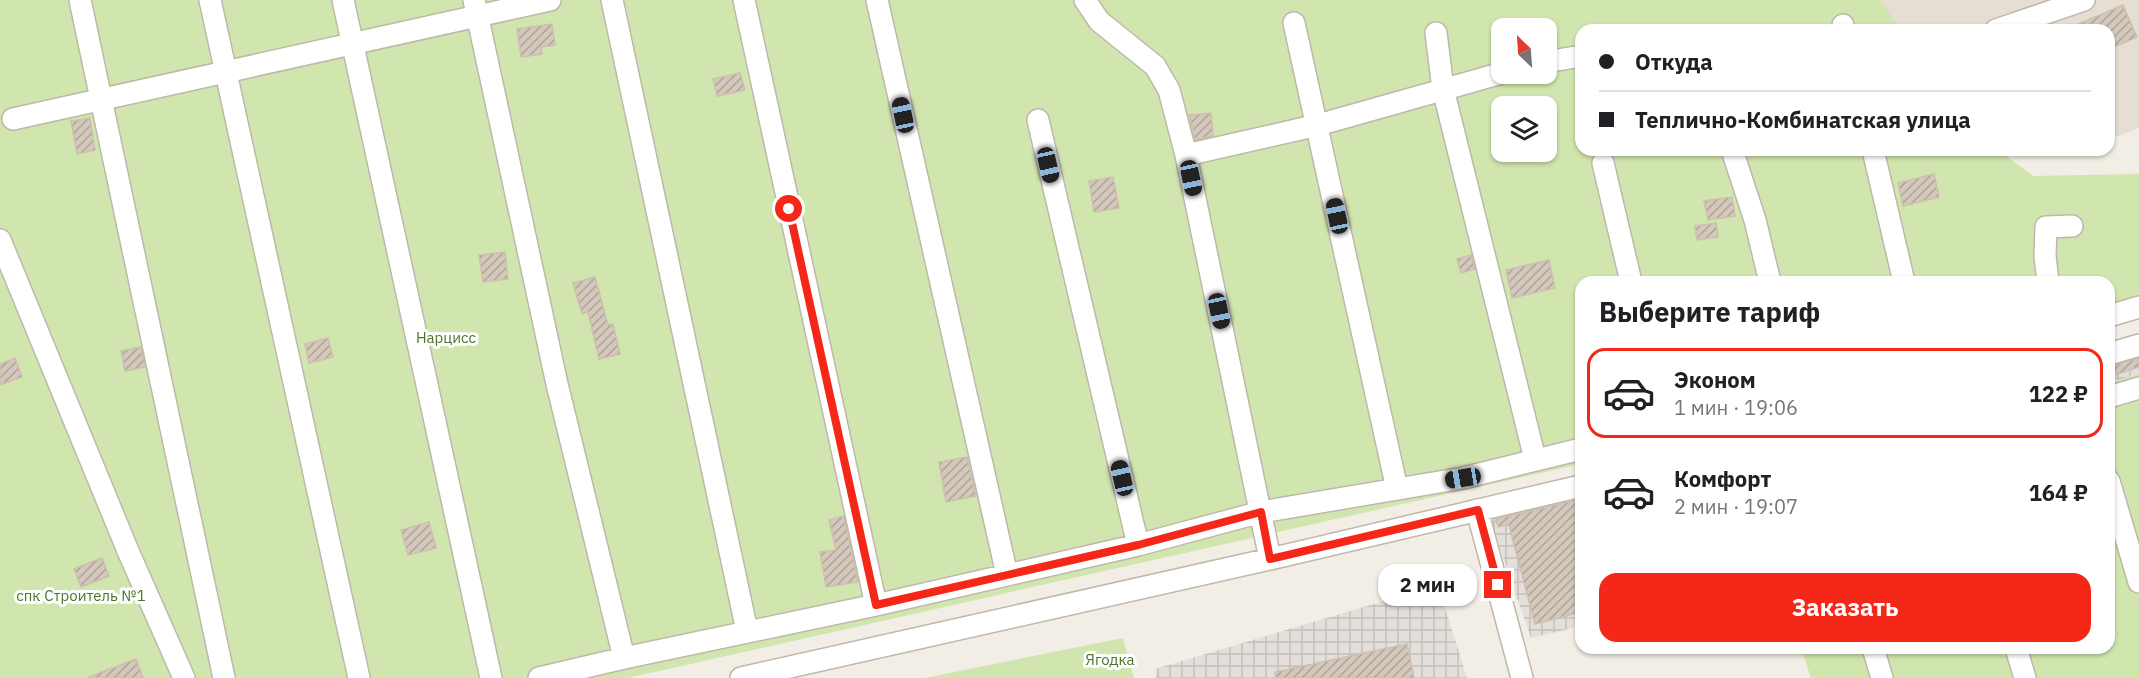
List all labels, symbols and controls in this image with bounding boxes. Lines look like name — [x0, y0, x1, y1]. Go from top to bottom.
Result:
north arrow — [1491, 18, 1557, 84]
map controls — [1491, 18, 1557, 162]
text: Откуда — [1635, 47, 1713, 76]
car — [890, 96, 916, 134]
button: layers — [1491, 96, 1557, 162]
text: Теплично-Комбинатская улица — [1635, 105, 1971, 134]
car — [1035, 145, 1061, 185]
car — [1178, 159, 1204, 197]
route start — [775, 195, 802, 222]
car — [1324, 197, 1350, 235]
car — [1206, 292, 1232, 330]
text: Выберите тариф — [1599, 294, 1820, 329]
park label: Нарцисс — [416, 328, 477, 347]
text: Эконом — [1674, 365, 1756, 394]
icon: car — [1602, 366, 1656, 420]
text: 122 ₽ — [2029, 379, 2088, 408]
text: 1 мин · 19:06 — [1674, 394, 1798, 421]
car — [1109, 458, 1135, 498]
text: Комфорт — [1674, 464, 1771, 493]
icon: car — [1602, 465, 1656, 519]
car — [1444, 466, 1482, 490]
text: 164 ₽ — [2029, 478, 2088, 507]
text: 2 мин · 19:07 — [1674, 493, 1798, 520]
callout: 2 мин — [1378, 564, 1477, 606]
text: 2 мин — [1400, 571, 1455, 598]
route end — [1484, 571, 1511, 598]
button: Заказать — [1599, 573, 2091, 642]
park label: спк Строитель №1 — [16, 586, 146, 605]
park label: Ягодка — [1085, 650, 1135, 669]

